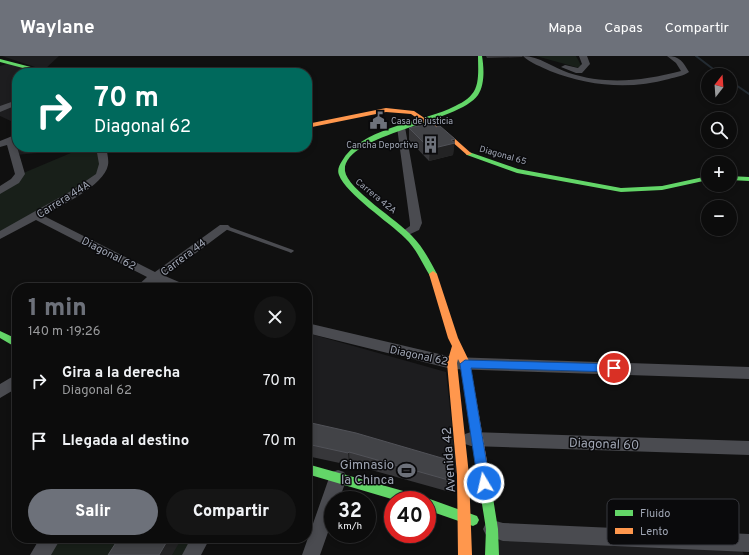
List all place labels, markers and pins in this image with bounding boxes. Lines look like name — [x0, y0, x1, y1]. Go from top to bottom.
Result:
public building icon: Casa de justicia — [368, 111, 388, 131]
place label: Casa de justicia — [391, 116, 453, 127]
building icon: Cancha Deportiva — [421, 135, 441, 155]
place label: Cancha Deportiva — [346, 140, 418, 151]
pin — [597, 351, 631, 385]
place label: Gimnasio la Chinca — [340, 458, 394, 489]
sports icon: Gimnasio la Chinca — [397, 461, 417, 481]

